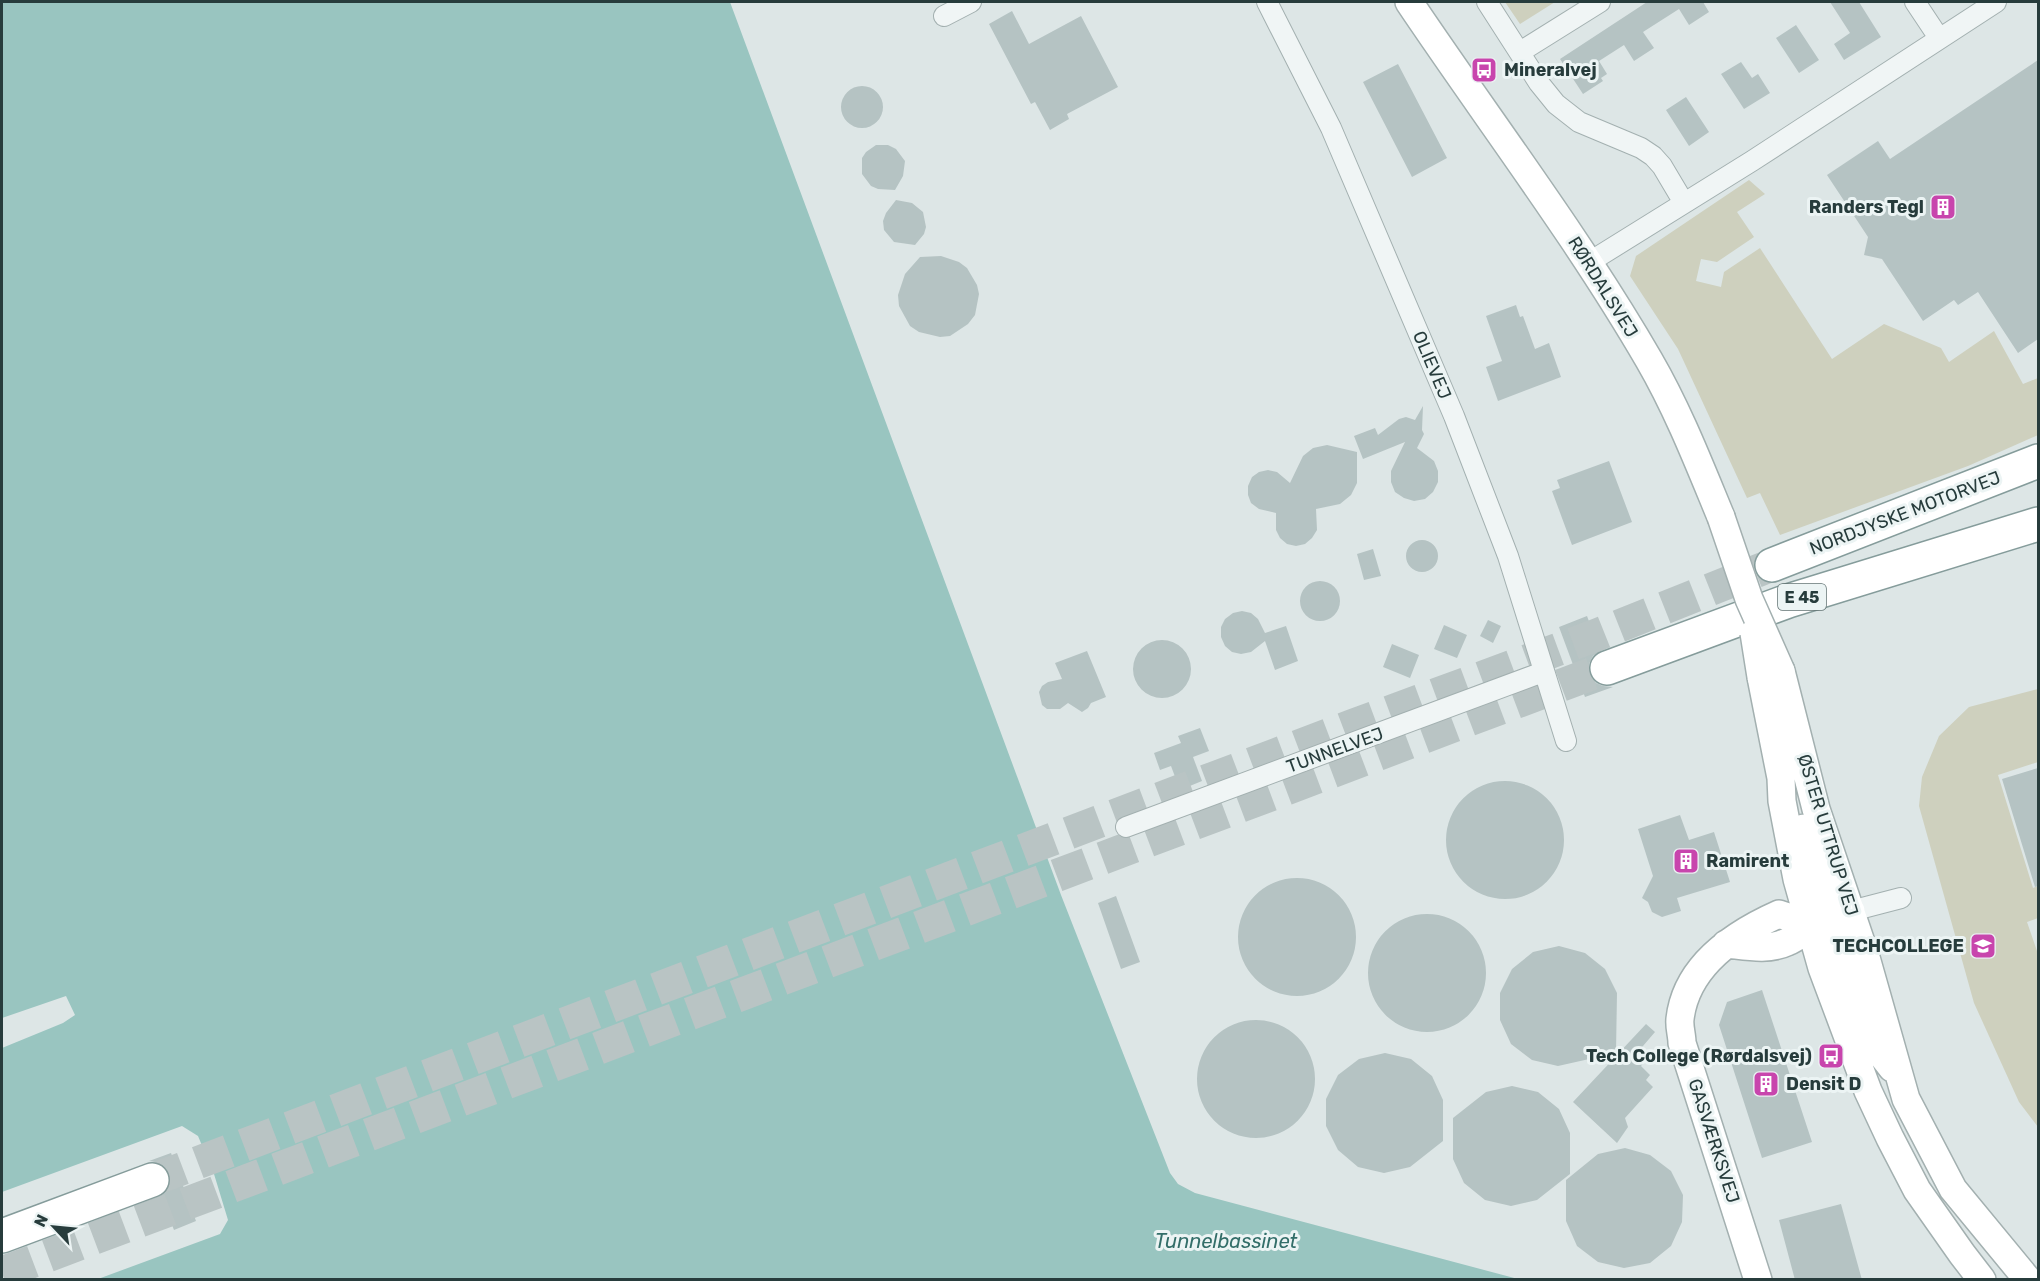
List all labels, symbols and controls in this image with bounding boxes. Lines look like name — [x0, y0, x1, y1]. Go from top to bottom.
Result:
bus stop icon: Mineralvej — [1469, 55, 1499, 85]
place label: Mineralvej — [1504, 59, 1597, 81]
building icon: Randers Tegl — [1928, 192, 1958, 222]
place label: Randers Tegl — [1809, 196, 1924, 218]
street label: RØRDALSVEJ — [1563, 232, 1643, 342]
street label: OLIEVEJ — [1408, 328, 1456, 402]
street label: NORDJYSKE MOTORVEJ — [1806, 466, 2004, 560]
road number: E 45 — [1778, 584, 1826, 610]
street label: TUNNELVEJ — [1284, 722, 1386, 778]
street label: ØSTER UTTRUP VEJ — [1793, 752, 1863, 918]
building icon: Ramirent — [1671, 846, 1701, 876]
place label: Ramirent — [1706, 850, 1789, 872]
school or university icon: TECHCOLLEGE — [1968, 931, 1998, 961]
place label: TECHCOLLEGE — [1832, 935, 1964, 957]
bus stop icon: Tech College (Rørdalsvej) — [1816, 1041, 1846, 1071]
place label: Tech College (Rørdalsvej) — [1586, 1045, 1812, 1067]
building icon: Densit D — [1751, 1069, 1781, 1099]
place label: Densit D — [1786, 1073, 1861, 1095]
street label: GASVÆRKSVEJ — [1684, 1076, 1744, 1206]
north arrow — [24, 1197, 84, 1257]
text: N — [30, 1211, 52, 1230]
water label: Tunnelbassinet — [1155, 1229, 1297, 1253]

